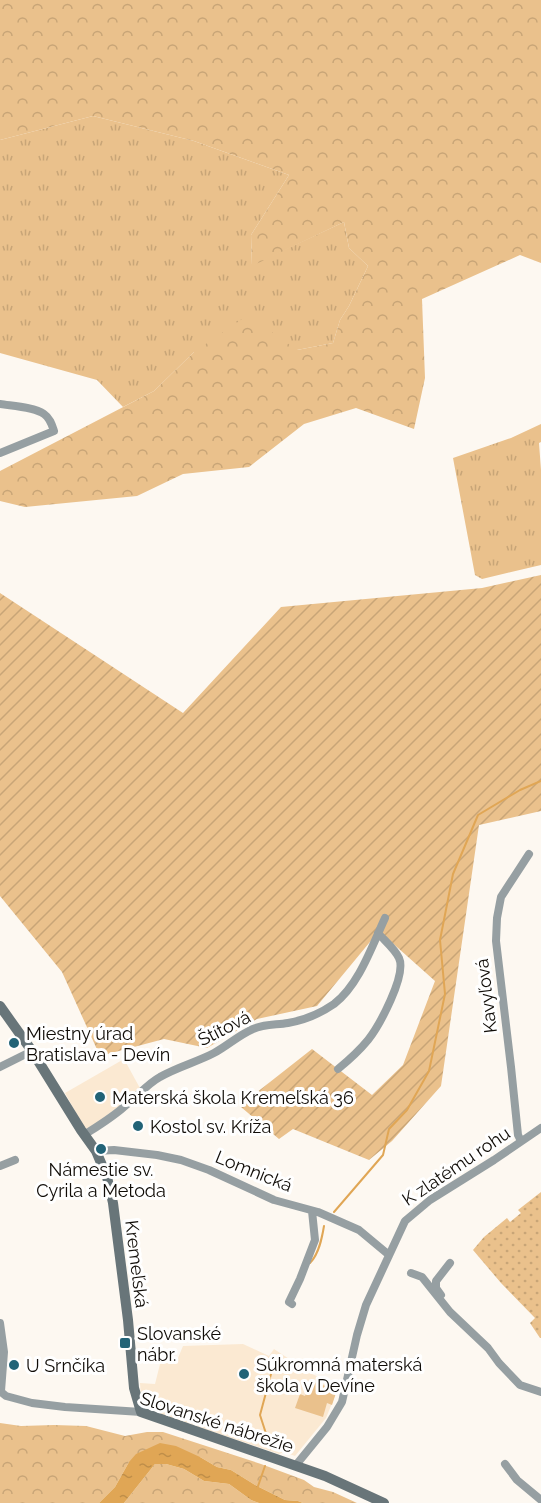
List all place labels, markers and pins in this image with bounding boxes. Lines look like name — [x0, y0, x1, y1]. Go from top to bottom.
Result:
place label: Miestny úrad Bratislava - Devín — [26, 1023, 170, 1065]
marker: Miestny úrad Bratislava - Devín — [7, 1036, 21, 1050]
place label: Materská škola Kremeľská 36 — [112, 1087, 354, 1108]
marker: Materská škola Kremeľská 36 — [93, 1090, 107, 1104]
place label: Kostol sv. Kríža — [150, 1116, 271, 1137]
marker: Kostol sv. Kríža — [131, 1119, 145, 1133]
marker: Námestie sv. Cyrila a Metoda — [94, 1142, 108, 1156]
place label: Námestie sv. Cyrila a Metoda — [36, 1159, 166, 1201]
place label: Slovanské nábr. — [137, 1323, 222, 1365]
marker: Slovanské nábr. — [118, 1336, 132, 1350]
place label: Súkromná materská škola v Devíne — [256, 1354, 422, 1396]
place label: U Srnčíka — [26, 1355, 105, 1376]
marker: U Srnčíka — [7, 1358, 21, 1372]
marker: Súkromná materská škola v Devíne — [237, 1367, 251, 1381]

